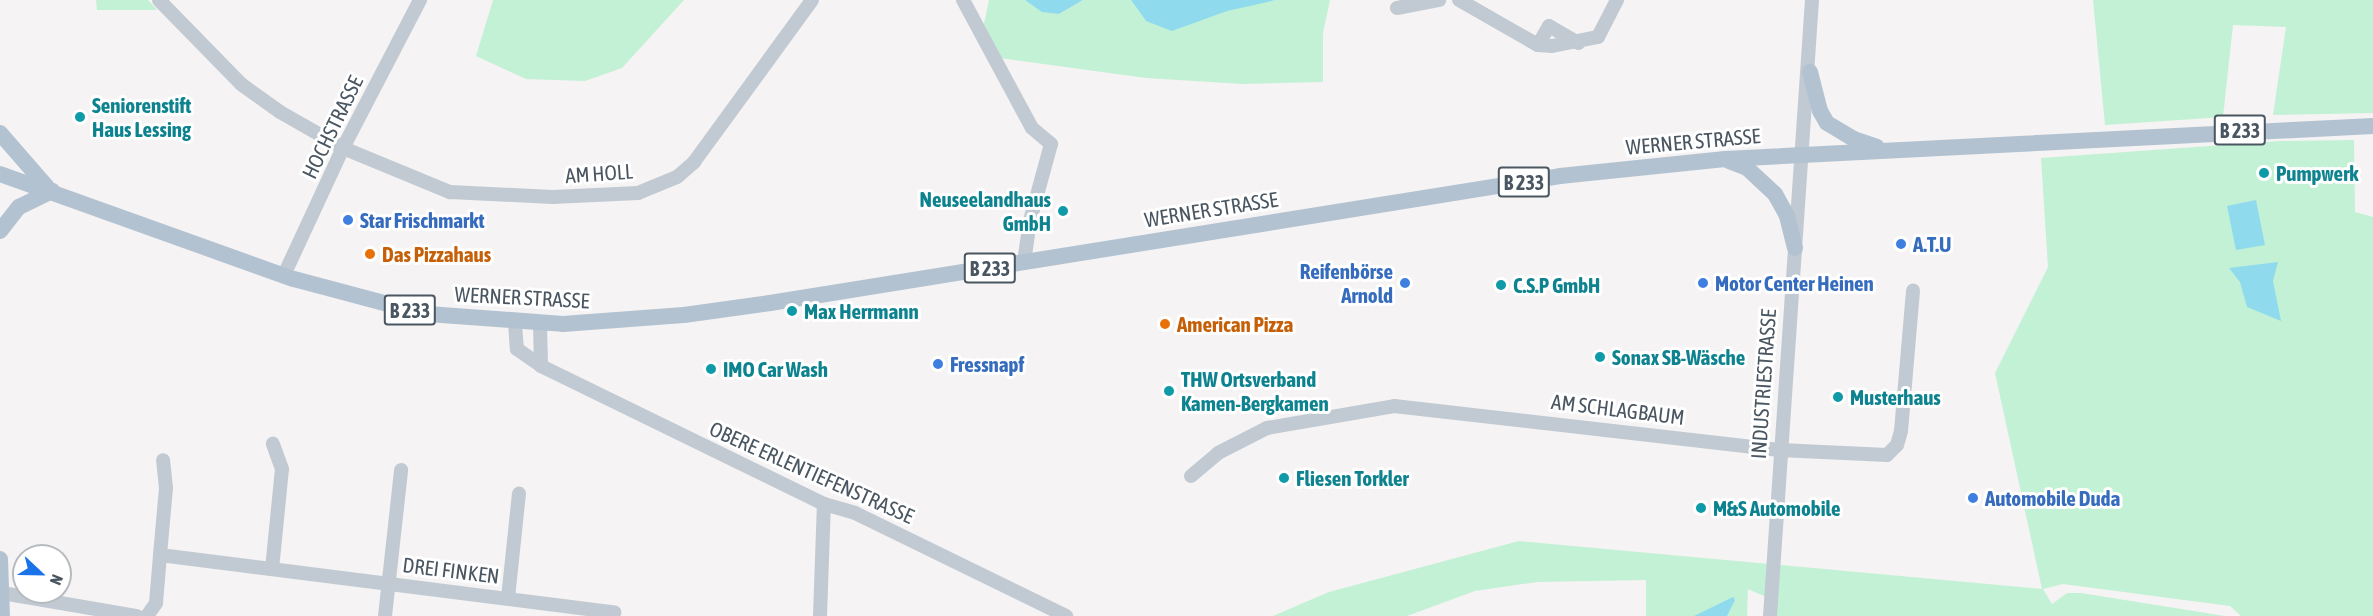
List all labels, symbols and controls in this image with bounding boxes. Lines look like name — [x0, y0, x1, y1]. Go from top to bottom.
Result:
street label: HOCHSTRASSE — [296, 71, 368, 183]
place label: Seniorenstift Haus Lessing — [92, 92, 191, 142]
marker: Seniorenstift Haus Lessing — [73, 110, 87, 124]
road number: B 233 — [2213, 113, 2267, 147]
street label: WERNER STRASSE — [1625, 123, 1761, 159]
street label: AM HOLL — [564, 158, 634, 188]
place label: Pumpwerk — [2276, 160, 2359, 186]
road number: B 233 — [1497, 165, 1551, 199]
marker: Pumpwerk — [2257, 166, 2271, 180]
place label: Neuseelandhaus GmbH — [920, 186, 1051, 236]
street label: WERNER STRASSE — [1142, 186, 1280, 232]
marker: Neuseelandhaus GmbH — [1056, 204, 1070, 218]
place label: Star Frischmarkt — [360, 207, 485, 233]
marker: Star Frischmarkt — [341, 213, 355, 227]
place label: A.T.U — [1913, 231, 1951, 257]
marker: A.T.U — [1894, 237, 1908, 251]
place label: Das Pizzahaus — [382, 241, 491, 267]
marker: Das Pizzahaus — [363, 247, 377, 261]
road number: B 233 — [963, 251, 1017, 285]
place label: Reifenbörse Arnold — [1300, 258, 1393, 308]
place label: Motor Center Heinen — [1715, 270, 1874, 296]
place label: C.S.P GmbH — [1513, 272, 1600, 298]
marker: Reifenbörse Arnold — [1398, 276, 1412, 290]
marker: Motor Center Heinen — [1696, 276, 1710, 290]
marker: C.S.P GmbH — [1494, 278, 1508, 292]
street label: WERNER STRASSE — [454, 281, 590, 313]
road number: B 233 — [383, 293, 437, 327]
place label: Max Herrmann — [804, 298, 919, 324]
marker: Max Herrmann — [785, 304, 799, 318]
street label: INDUSTRIESTRASSE — [1745, 308, 1781, 460]
place label: American Pizza — [1177, 311, 1293, 337]
marker: American Pizza — [1158, 317, 1172, 331]
place label: Sonax SB-Wäsche — [1612, 344, 1745, 370]
marker: Sonax SB-Wäsche — [1593, 350, 1607, 364]
place label: Fressnapf — [950, 351, 1024, 377]
place label: IMO Car Wash — [723, 356, 828, 382]
marker: Fressnapf — [931, 357, 945, 371]
marker: IMO Car Wash — [704, 362, 718, 376]
place label: THW Ortsverband Kamen-Bergkamen — [1181, 366, 1329, 416]
marker: THW Ortsverband Kamen-Bergkamen — [1162, 384, 1176, 398]
place label: Musterhaus — [1850, 384, 1941, 410]
street label: AM SCHLAGBAUM — [1550, 388, 1686, 430]
marker: Musterhaus — [1831, 390, 1845, 404]
street label: OBERE ERLENTIEFENSTRASSE — [706, 416, 918, 528]
place label: Fliesen Torkler — [1296, 465, 1409, 491]
marker: Fliesen Torkler — [1277, 471, 1291, 485]
place label: Automobile Duda — [1985, 485, 2120, 511]
marker: Automobile Duda — [1966, 491, 1980, 505]
place label: M&S Automobile — [1713, 495, 1840, 521]
marker: M&S Automobile — [1694, 501, 1708, 515]
north arrow — [12, 544, 72, 604]
street label: DREI FINKEN — [401, 552, 501, 588]
text: N — [47, 572, 67, 588]

